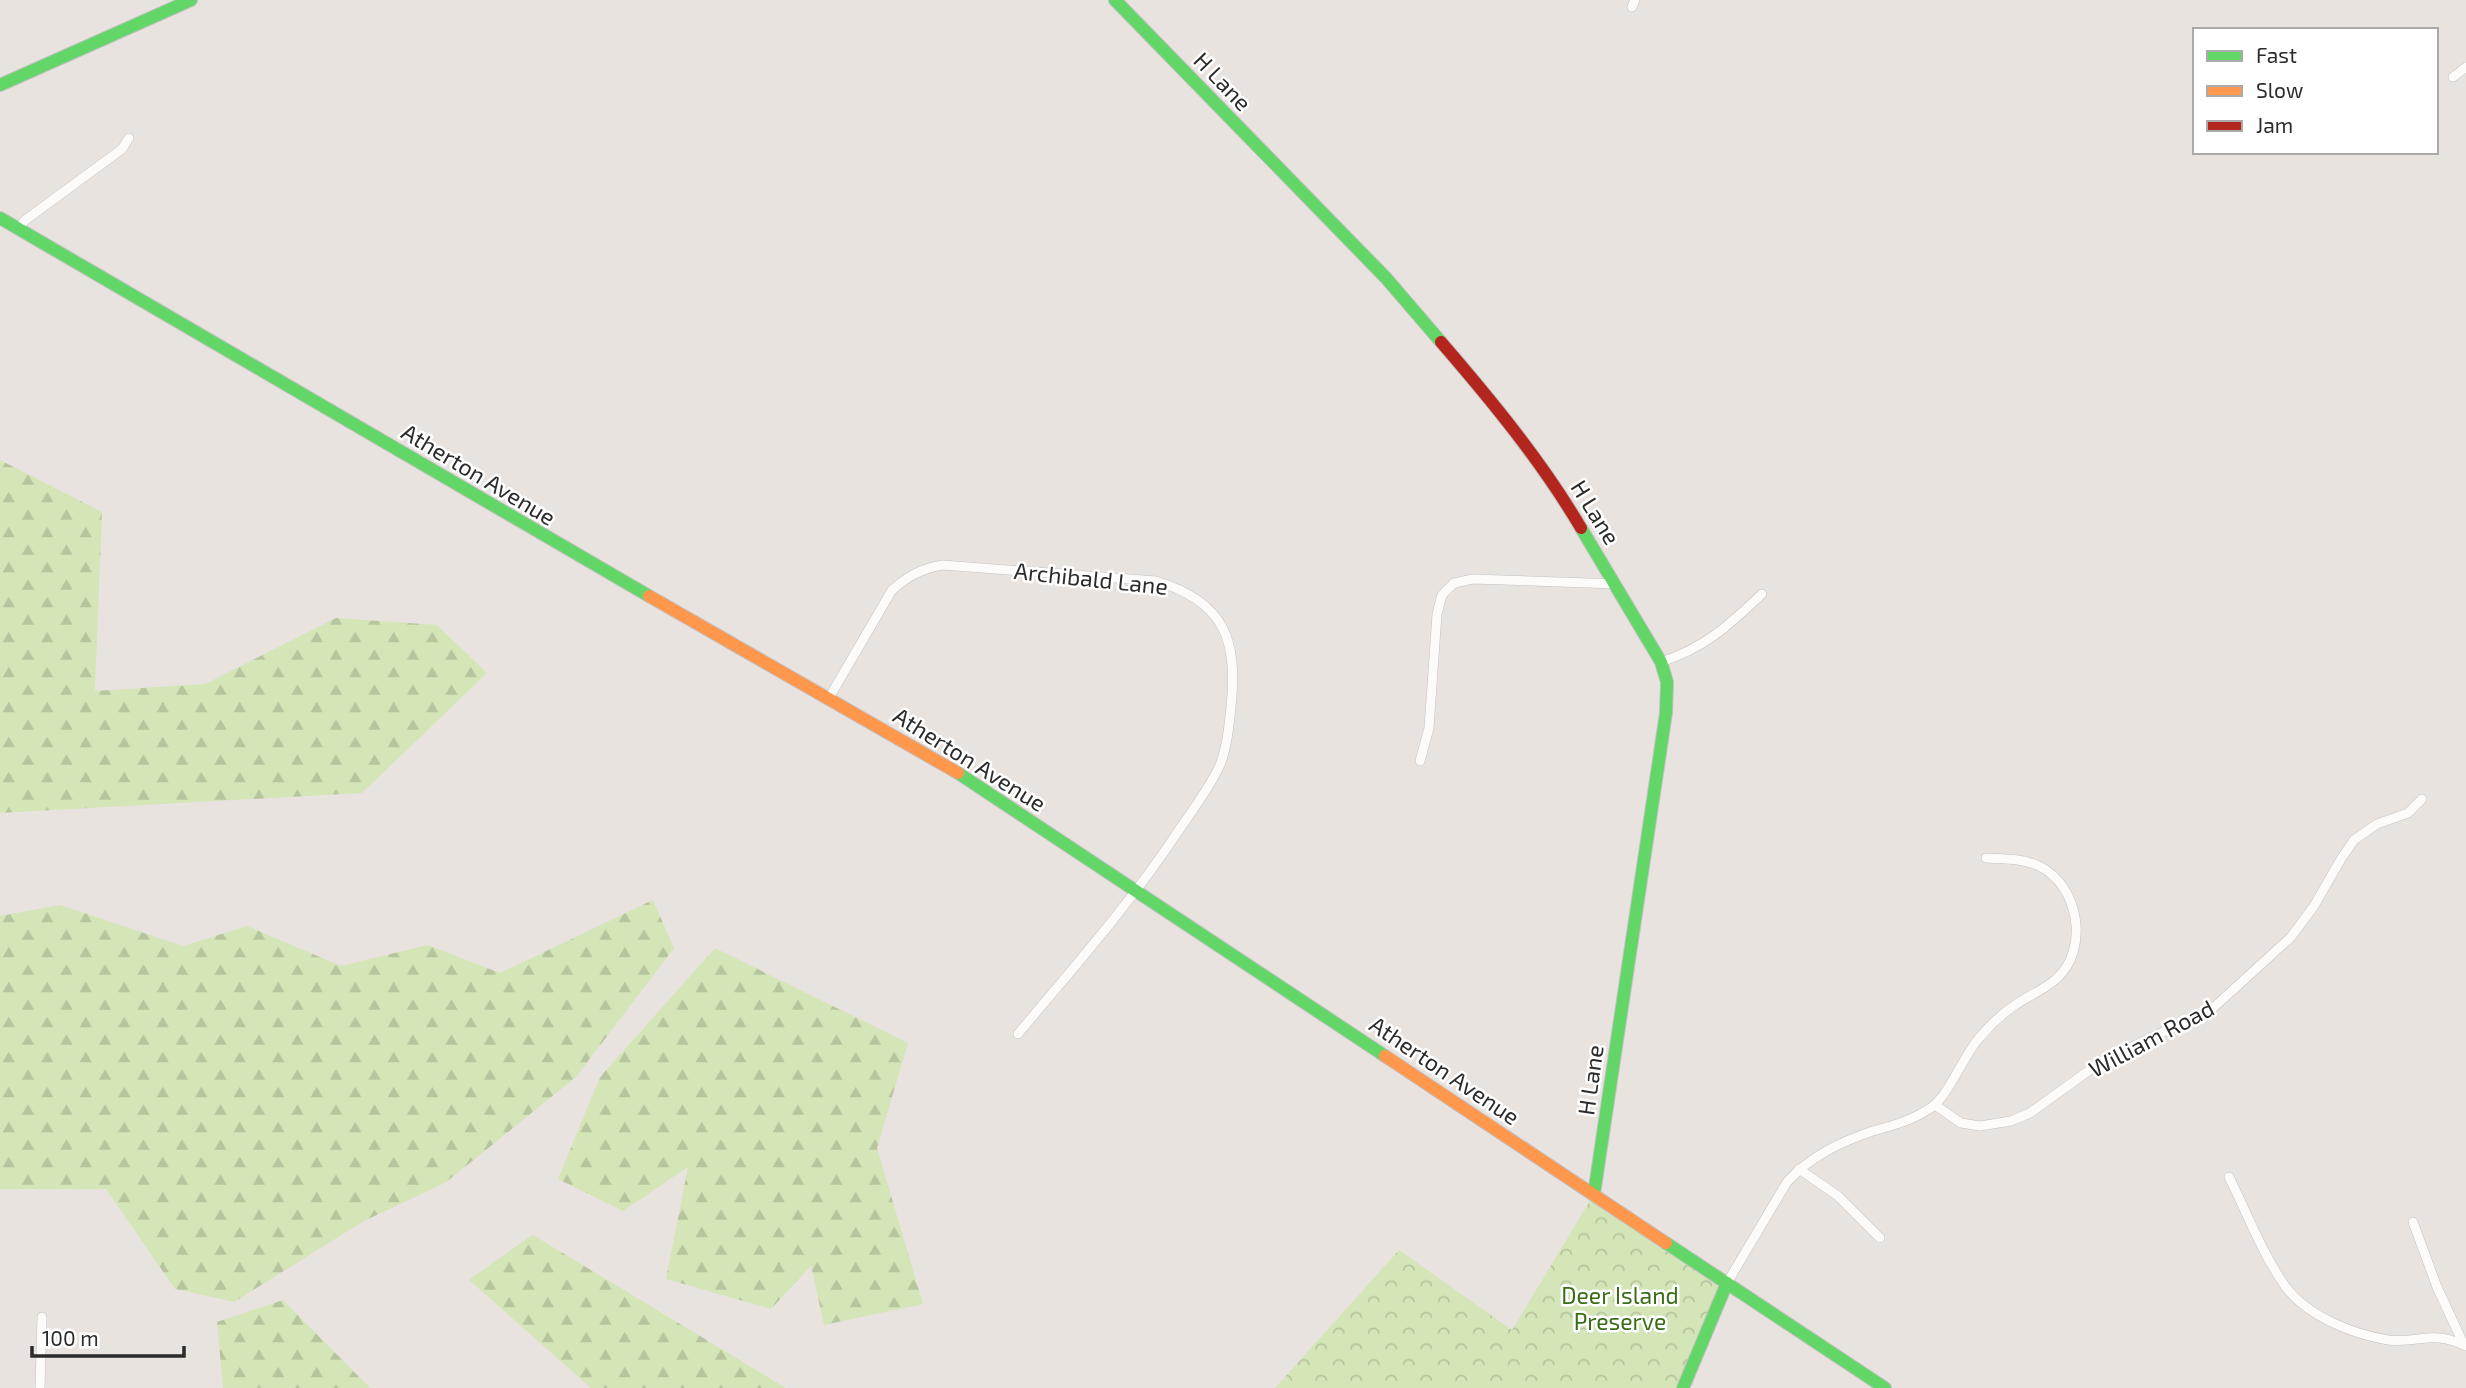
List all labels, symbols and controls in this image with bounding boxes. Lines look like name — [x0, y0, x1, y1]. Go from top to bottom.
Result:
legend — [2193, 28, 2438, 154]
text: Fast — [2256, 42, 2297, 67]
street label: H Lane — [1188, 46, 1258, 116]
text: Slow — [2256, 77, 2303, 102]
text: Jam — [2256, 112, 2293, 137]
street label: Atherton Avenue — [397, 417, 561, 531]
street label: H Lane — [1565, 475, 1627, 549]
street label: Archibald Lane — [1013, 556, 1169, 600]
street label: Atherton Avenue — [889, 701, 1051, 817]
street label: William Road — [2084, 993, 2218, 1083]
street label: Atherton Avenue — [1365, 1010, 1525, 1130]
street label: H Lane — [1571, 1043, 1609, 1117]
park label: Deer Island Preserve — [1561, 1281, 1679, 1335]
scale bar — [32, 1314, 184, 1358]
text: 100 m — [42, 1325, 99, 1350]

